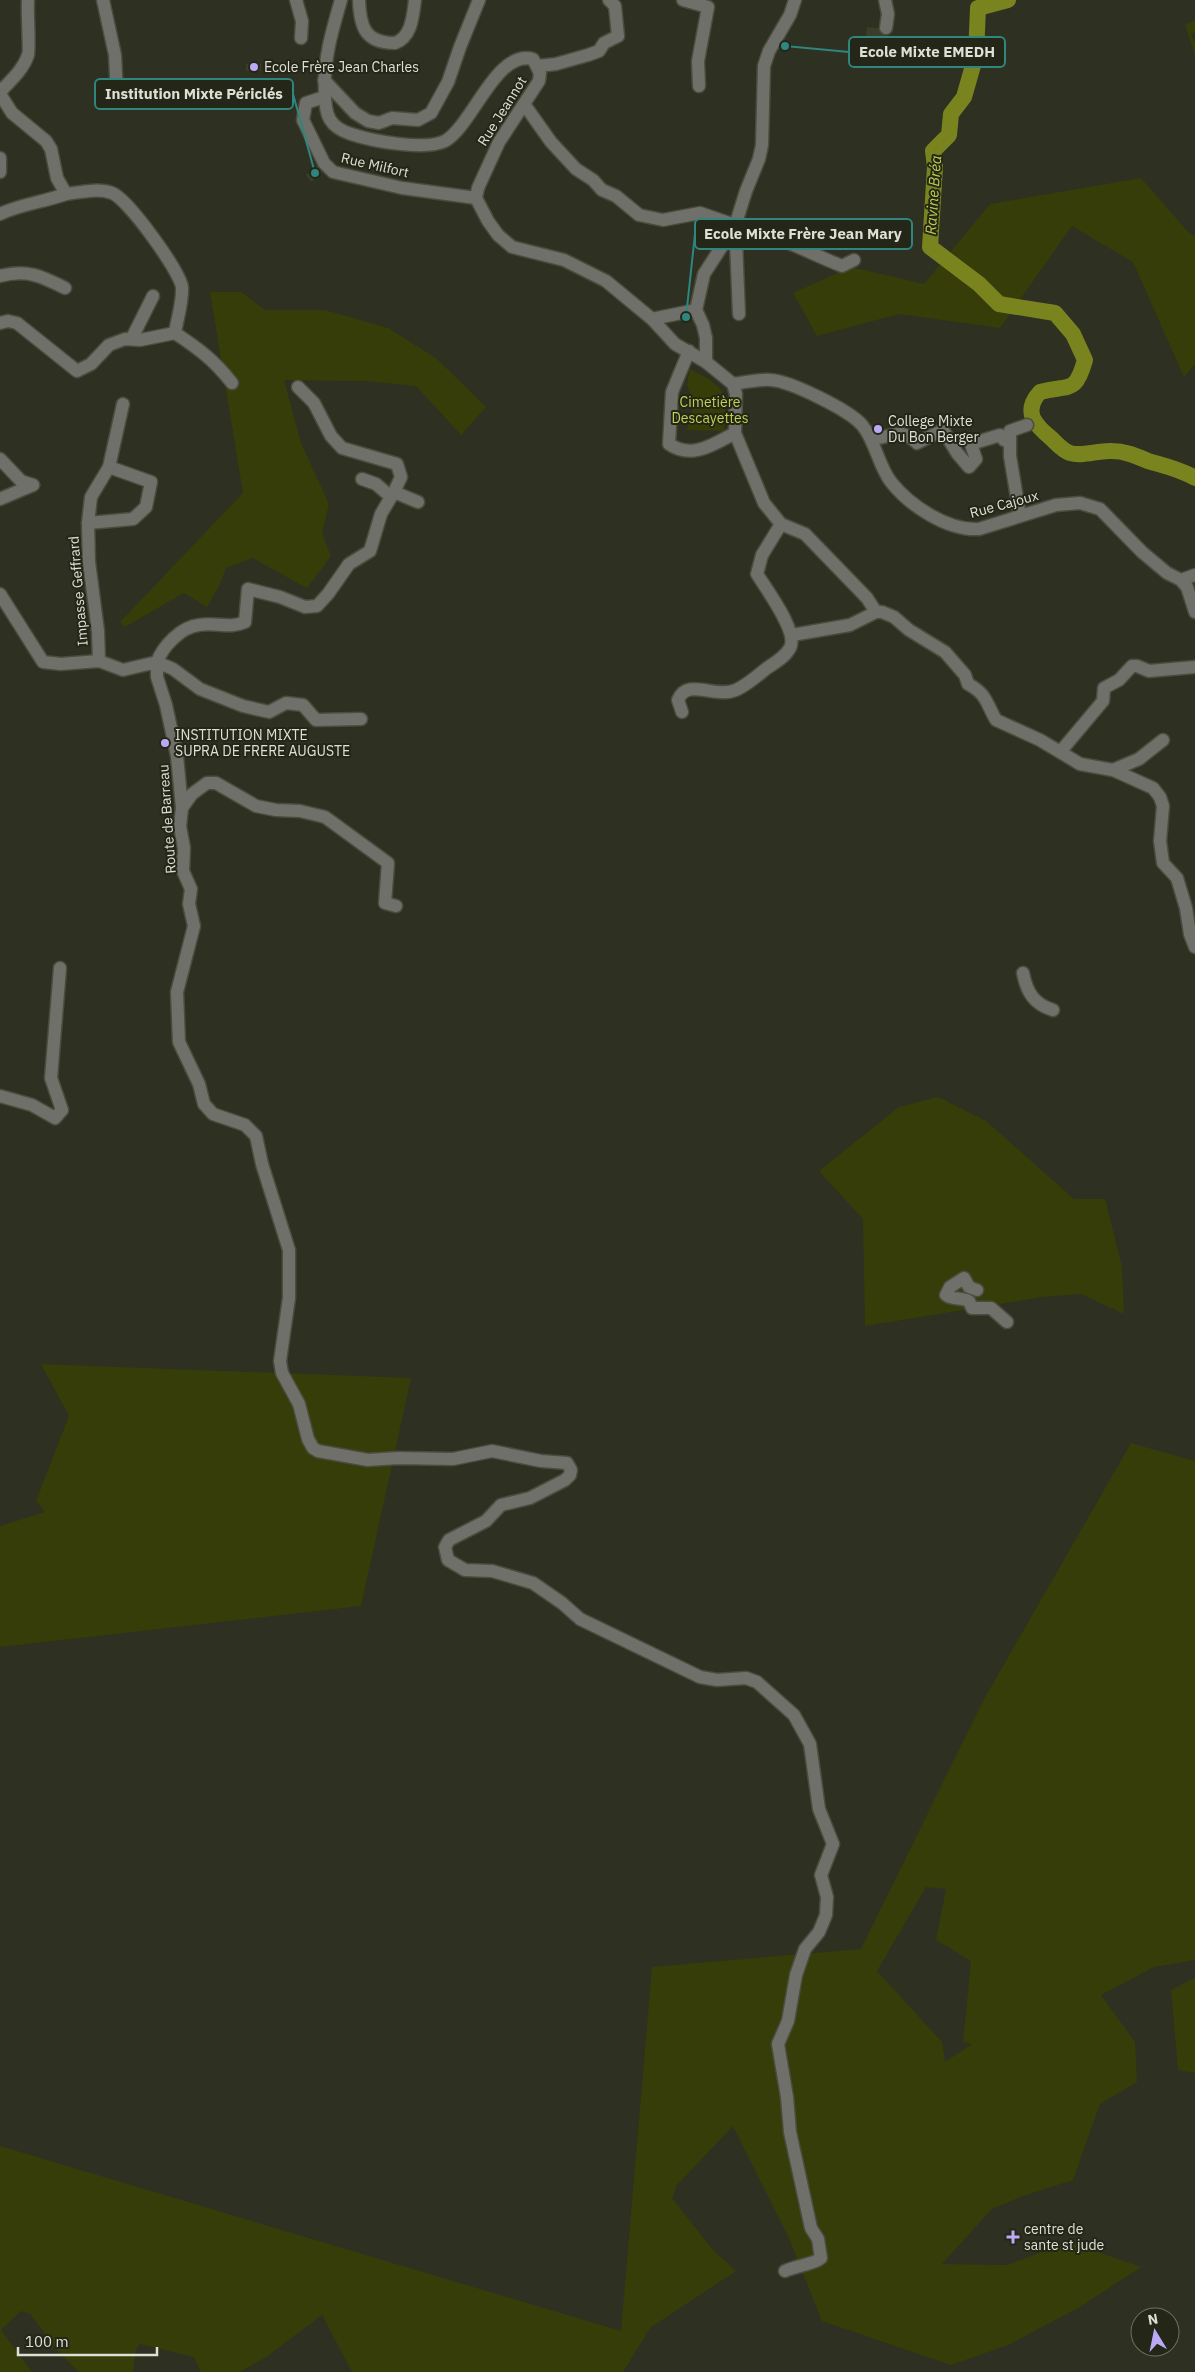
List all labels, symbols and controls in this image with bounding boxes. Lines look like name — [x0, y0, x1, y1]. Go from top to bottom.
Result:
callout: Ecole Mixte EMEDH — [849, 37, 1005, 67]
text: Ecole Mixte EMEDH — [859, 42, 995, 61]
place label: Ecole Frère Jean Charles — [264, 58, 419, 76]
marker: Ecole Frère Jean Charles — [248, 61, 260, 73]
street label: Rue Jeannot — [473, 73, 531, 149]
callout: Institution Mixte Périclés — [95, 79, 293, 109]
text: Institution Mixte Périclés — [105, 84, 283, 103]
street label: Rue Milfort — [339, 148, 411, 182]
water label: Ravine Bréa — [921, 154, 945, 235]
callout: Ecole Mixte Frère Jean Mary — [695, 219, 912, 249]
text: Ecole Mixte Frère Jean Mary — [704, 224, 902, 243]
park label: Cimetière Descayettes — [671, 393, 749, 427]
place label: College Mixte Du Bon Berger — [888, 412, 979, 446]
marker: College Mixte Du Bon Berger — [872, 423, 884, 435]
street label: Rue Cajoux — [968, 486, 1040, 522]
street label: Impasse Geffrard — [64, 535, 92, 647]
place label: INSTITUTION MIXTE SUPRA DE FRERE AUGUSTE — [175, 726, 350, 760]
marker: INSTITUTION MIXTE SUPRA DE FRERE AUGUSTE — [159, 737, 171, 749]
street label: Route de Barreau — [154, 764, 180, 874]
place label: centre de sante st jude — [1024, 2220, 1105, 2254]
marker: centre de sante st jude — [1006, 2230, 1020, 2244]
north arrow — [1130, 2307, 1180, 2357]
text: N — [1146, 2309, 1159, 2329]
scale bar — [18, 2324, 156, 2356]
text: 100 m — [25, 2332, 69, 2351]

